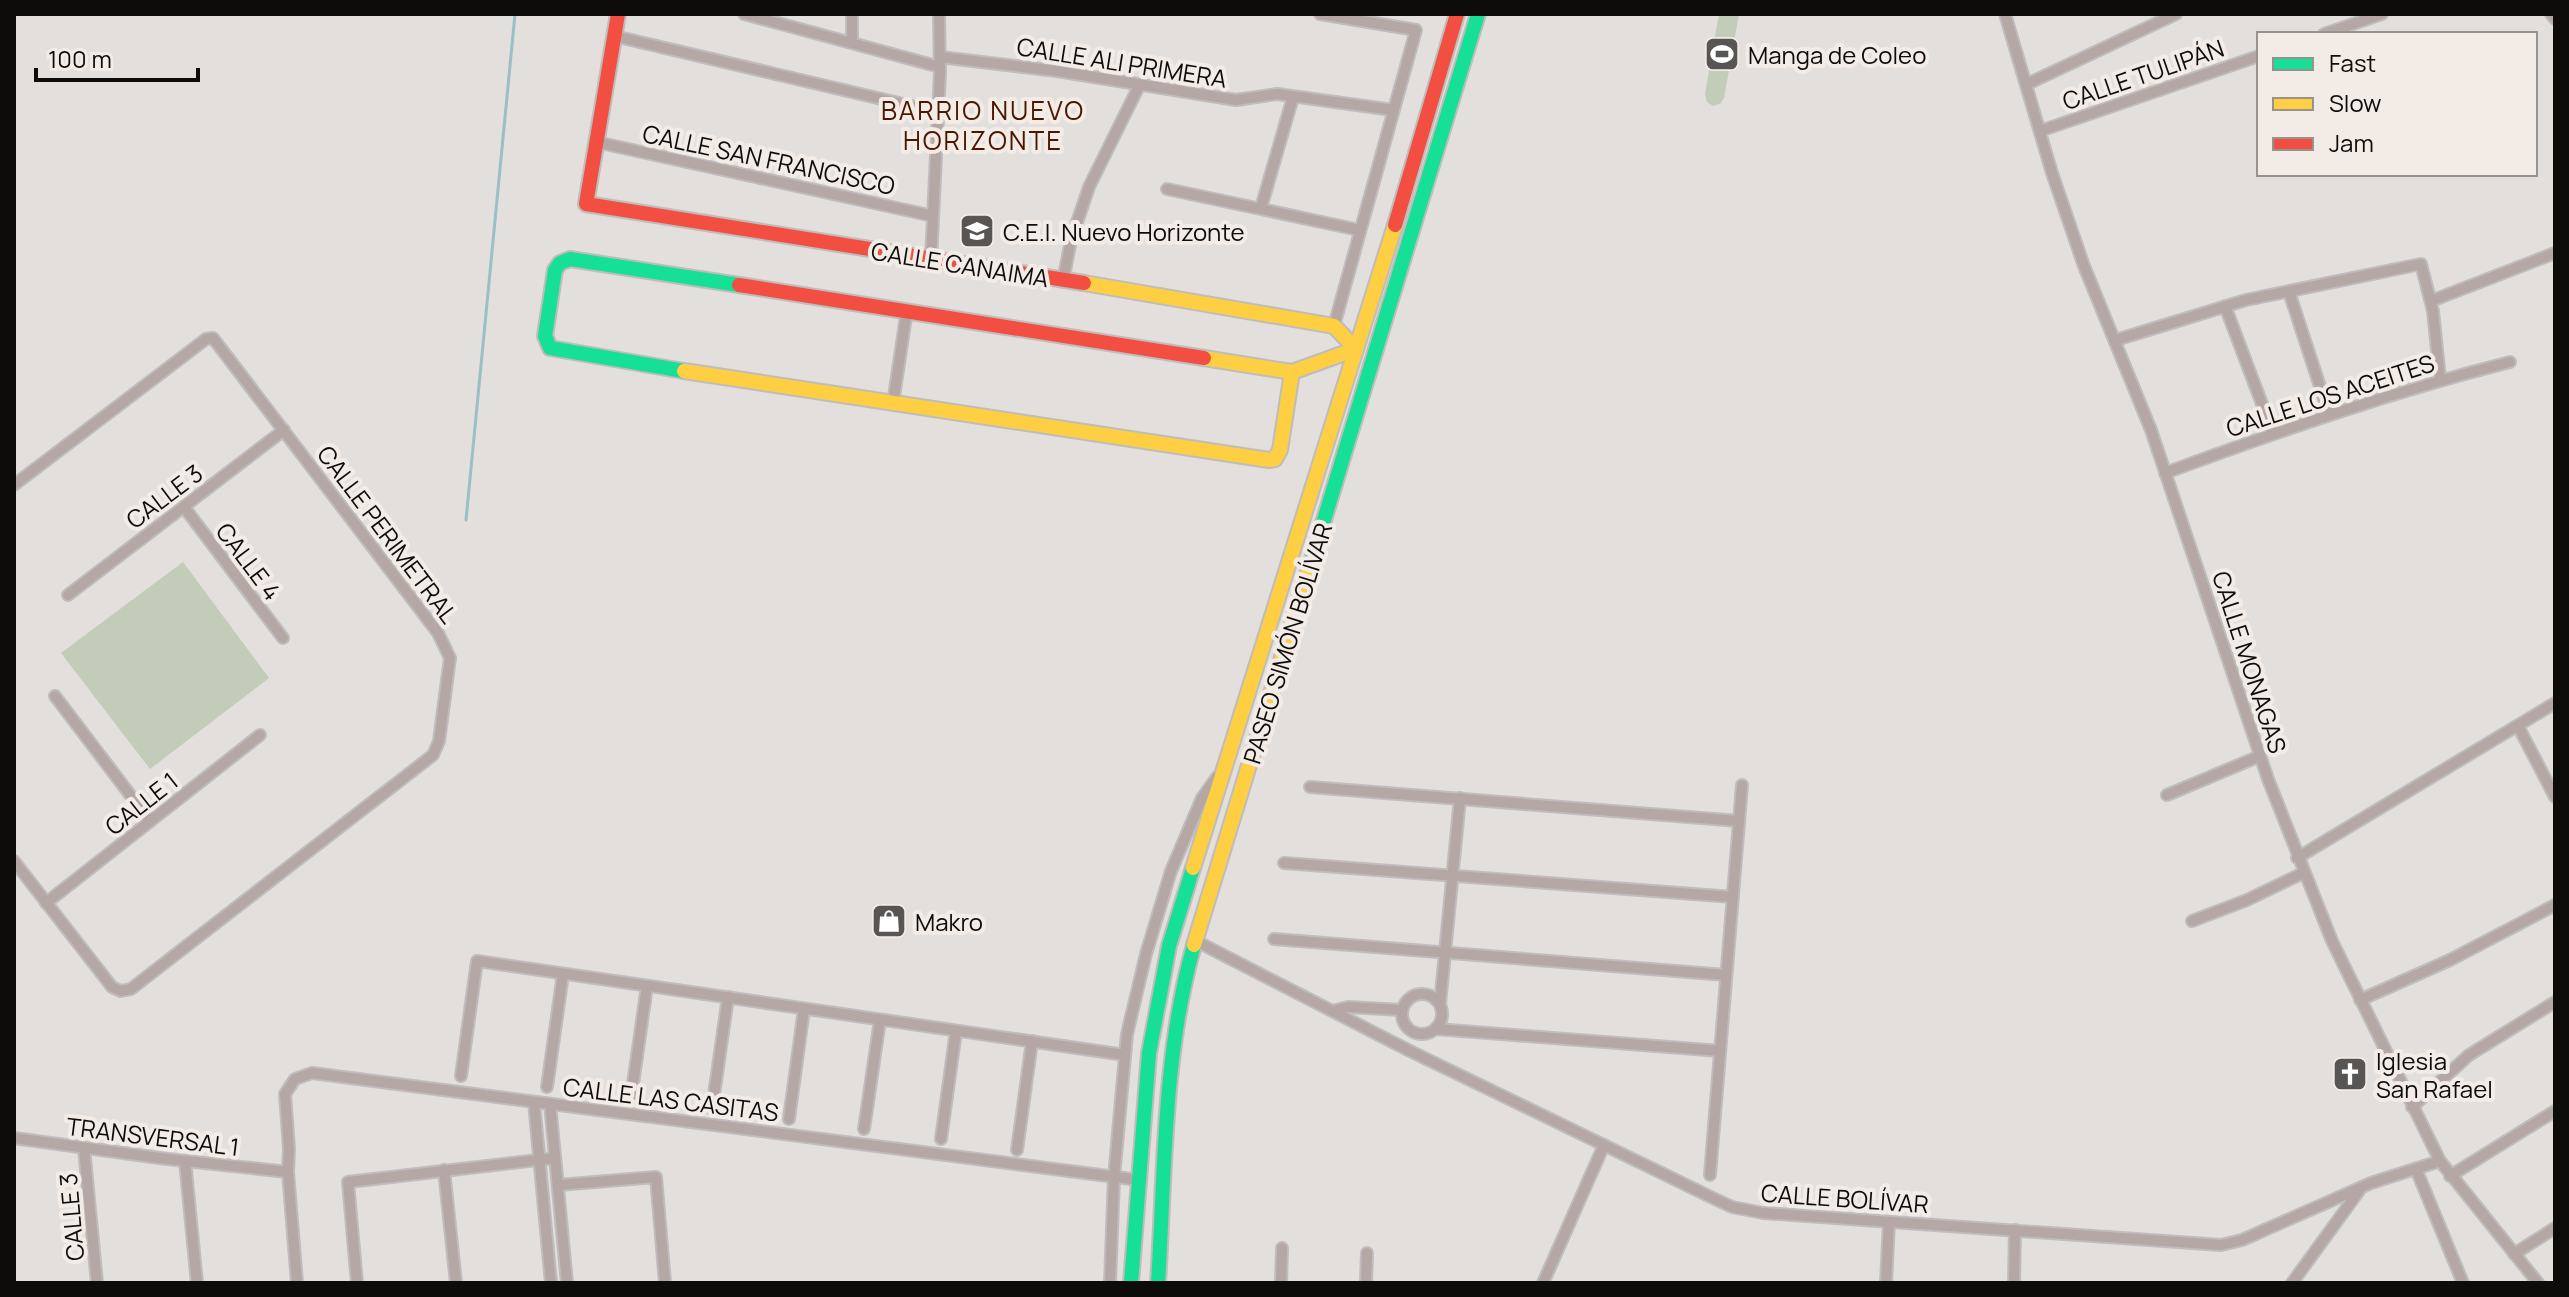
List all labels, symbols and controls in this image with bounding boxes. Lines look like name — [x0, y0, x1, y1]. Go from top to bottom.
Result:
street label: CALLE ALI PRIMERA — [1015, 29, 1229, 95]
street label: CALLE TULIPÁN — [2058, 31, 2228, 117]
scale bar — [36, 32, 198, 82]
legend — [2257, 32, 2537, 176]
sports icon: Manga de Coleo — [1703, 35, 1741, 73]
place label: Manga de Coleo — [1748, 38, 1926, 71]
text: 100 m — [48, 42, 112, 75]
text: Fast — [2329, 46, 2376, 79]
text: Slow — [2329, 86, 2382, 119]
district label: BARRIO NUEVO HORIZONTE — [881, 92, 1085, 158]
street label: CALLE SAN FRANCISCO — [640, 116, 898, 202]
text: Jam — [2329, 126, 2374, 159]
school or university icon: C.E.I. Nuevo Horizonte — [958, 212, 996, 250]
place label: C.E.I. Nuevo Horizonte — [1003, 215, 1245, 248]
street label: CALLE CANAIMA — [869, 234, 1051, 294]
street label: CALLE LOS ACEITES — [2222, 346, 2438, 444]
street label: CALLE PERIMETRAL — [310, 438, 466, 630]
street label: CALLE 3 — [119, 456, 209, 536]
street label: CALLE 4 — [209, 516, 289, 606]
street label: PASEO SIMÓN BOLÍVAR — [1235, 519, 1339, 767]
street label: CALLE MONAGAS — [2205, 567, 2295, 757]
street label: CALLE 1 — [98, 764, 184, 842]
shop icon: Makro — [870, 902, 908, 940]
place label: Makro — [915, 905, 983, 938]
place label: Iglesia San Rafael — [2376, 1044, 2493, 1105]
church icon: Iglesia San Rafael — [2331, 1055, 2369, 1093]
street label: CALLE LAS CASITAS — [561, 1069, 781, 1129]
street label: TRANSVERSAL 1 — [65, 1109, 241, 1163]
street label: CALLE 3 — [51, 1172, 91, 1262]
street label: CALLE BOLÍVAR — [1760, 1176, 1930, 1220]

